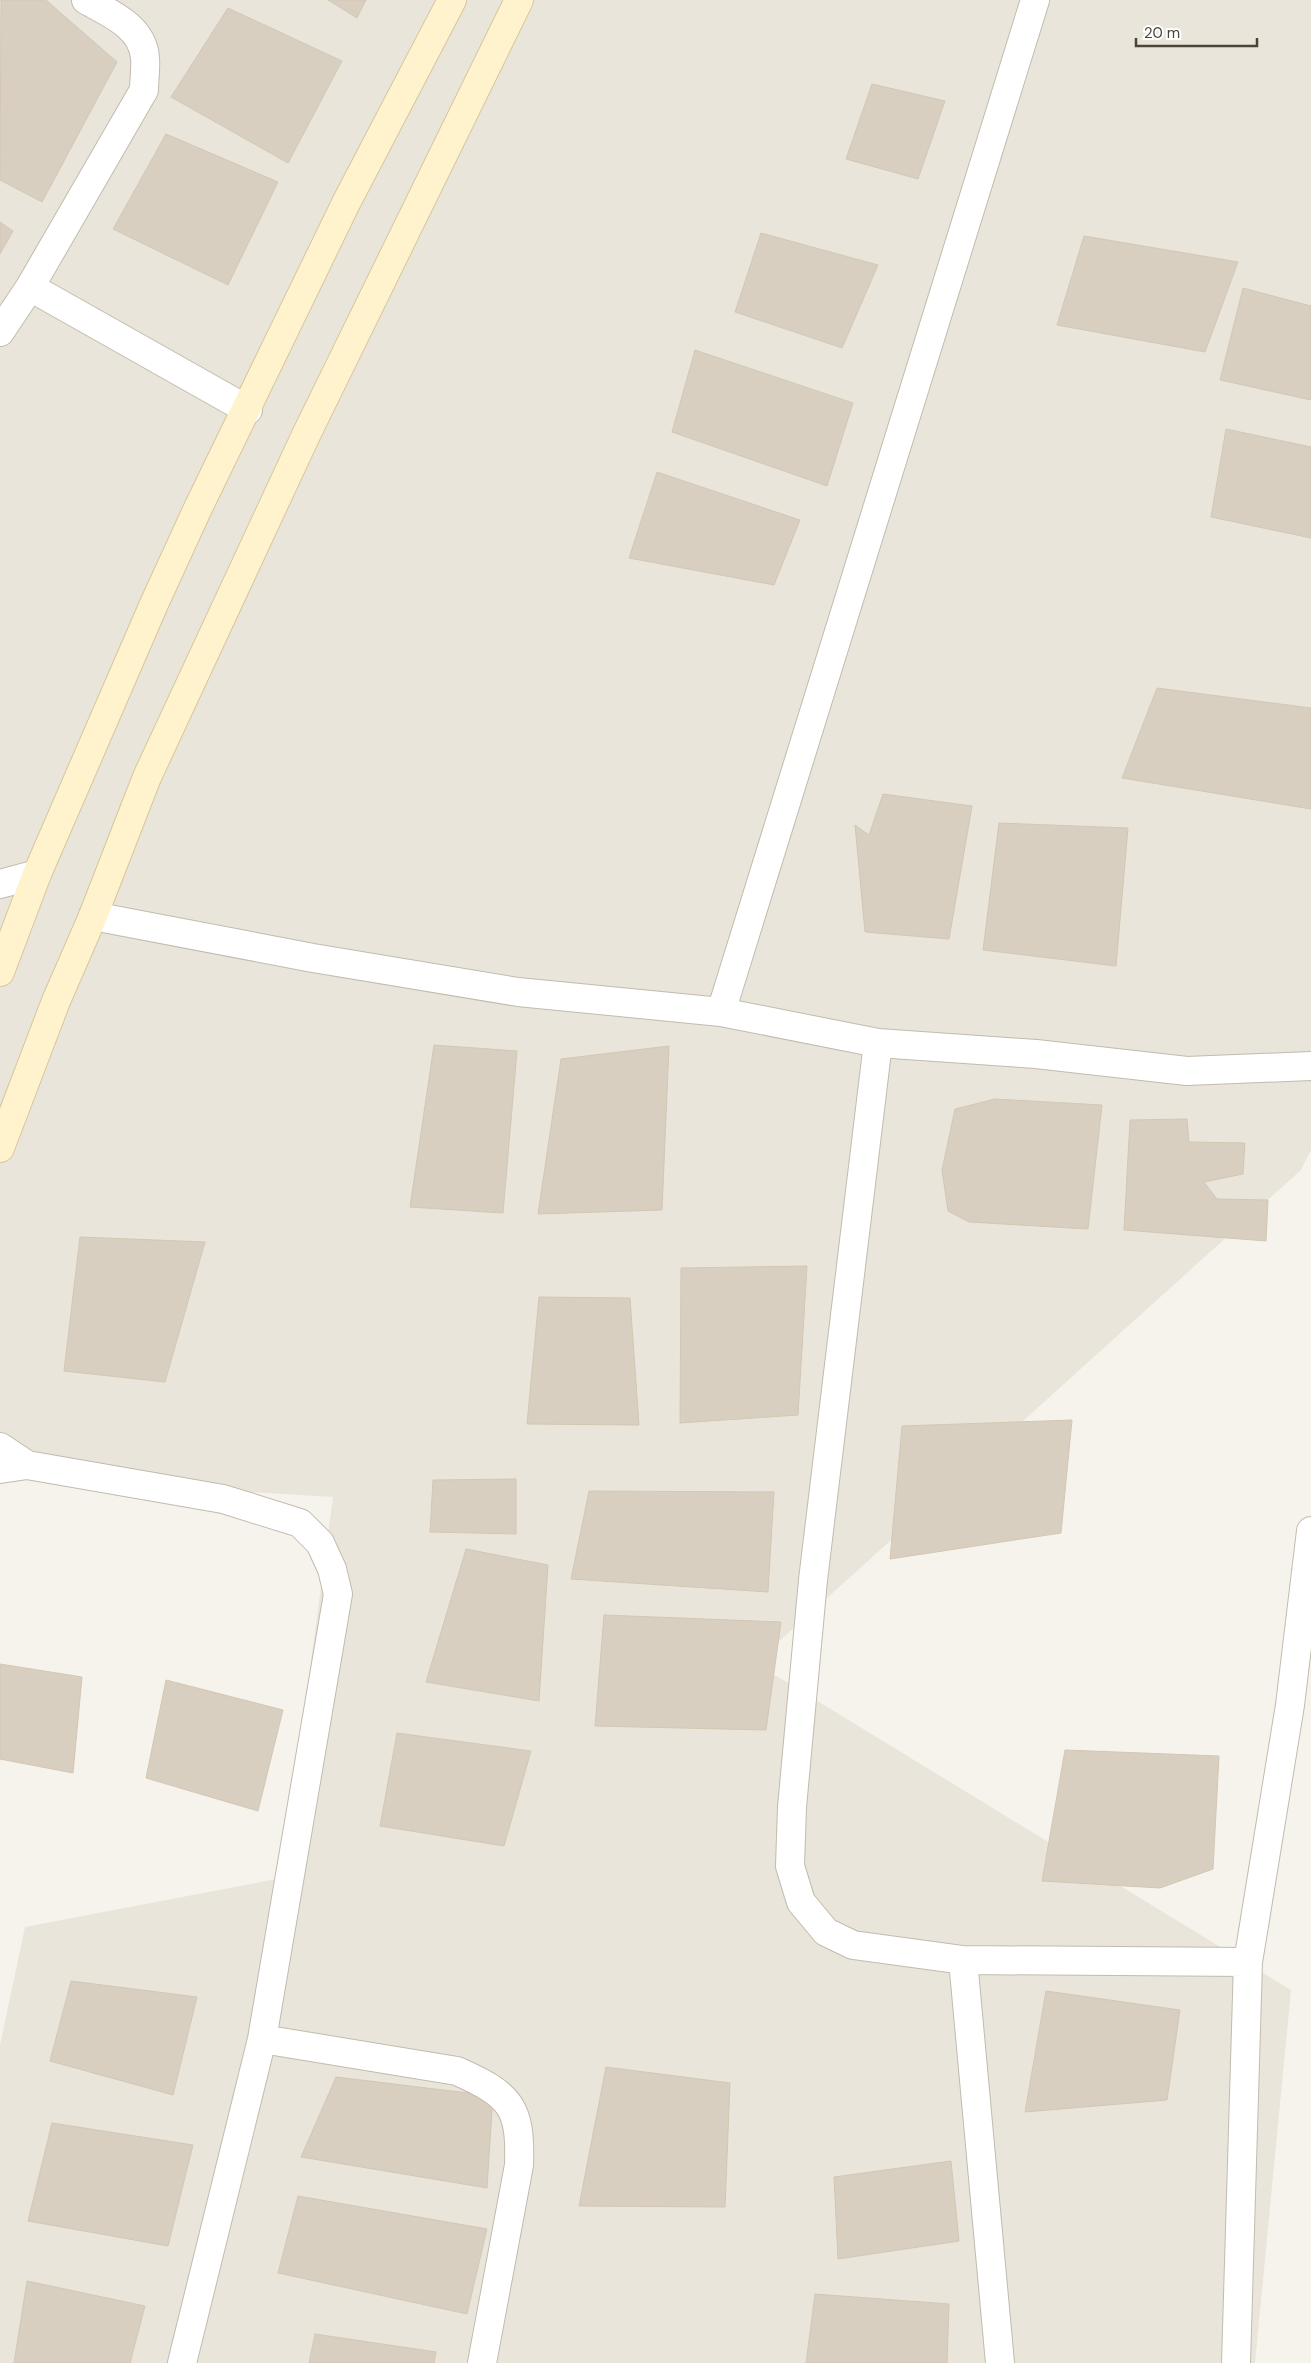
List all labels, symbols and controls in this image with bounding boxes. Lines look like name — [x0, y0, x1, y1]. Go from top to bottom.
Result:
scale bar — [1136, 15, 1257, 47]
text: 20 m — [1144, 23, 1180, 43]

